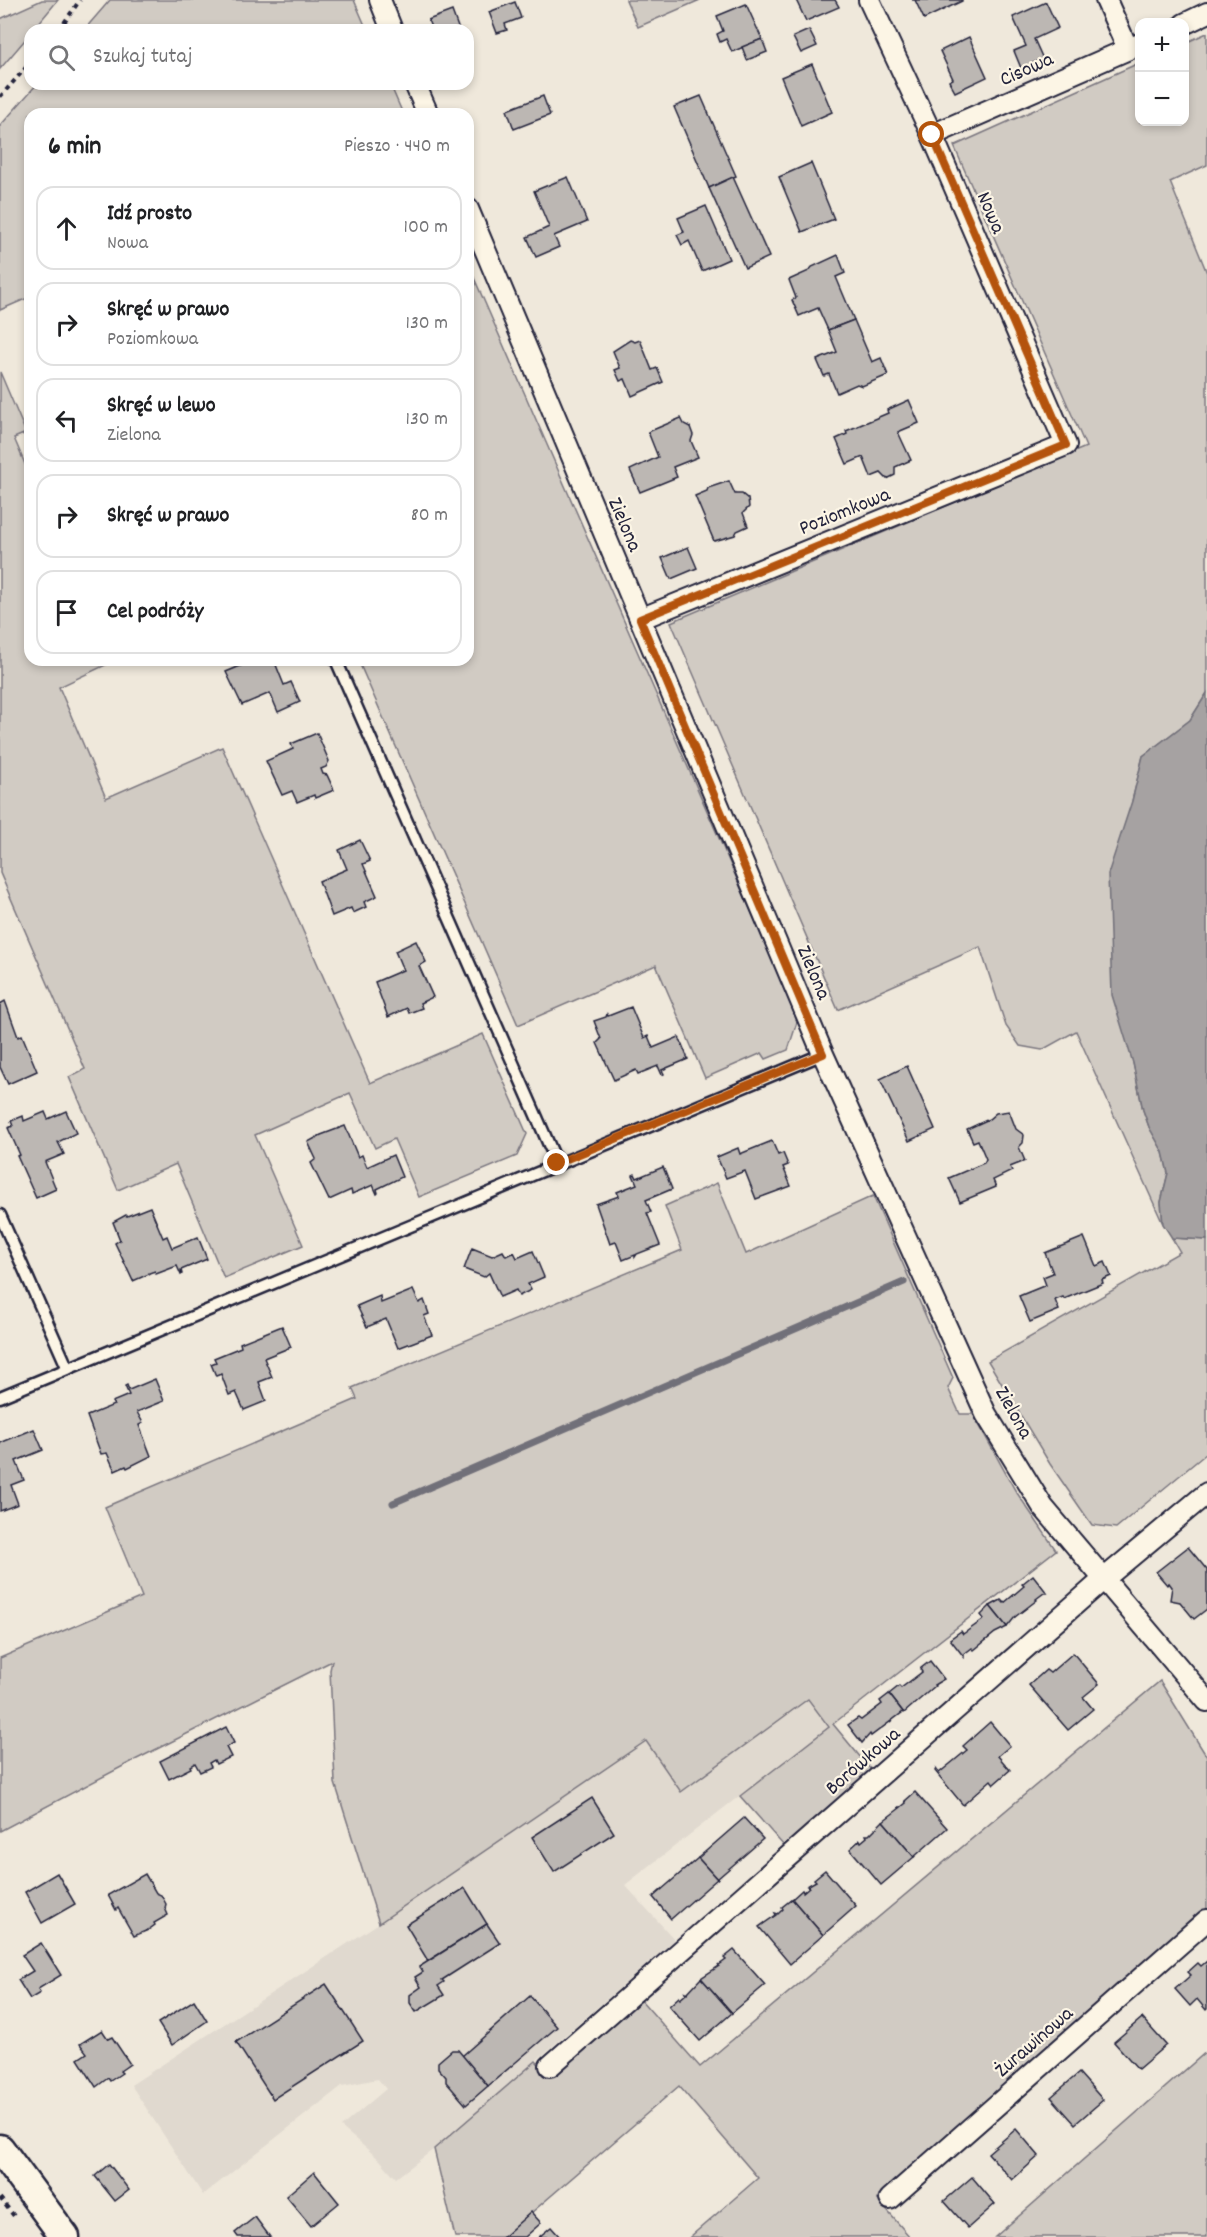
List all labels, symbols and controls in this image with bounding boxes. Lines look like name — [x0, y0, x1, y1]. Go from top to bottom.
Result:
map controls — [1135, 18, 1189, 126]
button: + — [1135, 18, 1189, 72]
search box — [24, 24, 474, 90]
icon: search — [45, 41, 78, 74]
text: Szukaj tutaj — [93, 42, 192, 73]
street label: Cisowa — [996, 45, 1060, 96]
button: − — [1135, 72, 1189, 126]
route start — [918, 121, 944, 147]
text: 6 min — [48, 129, 101, 166]
text: Pieszo · 440 m — [344, 133, 450, 161]
street label: Nowa — [967, 187, 1012, 240]
text: Idź prosto — [107, 199, 192, 230]
icon: ahead — [50, 212, 83, 245]
text: 100 m — [404, 214, 448, 242]
text: Nowa — [107, 230, 148, 258]
text: Skręć w prawo — [107, 295, 229, 326]
icon: right — [50, 308, 83, 341]
text: 130 m — [406, 310, 448, 338]
text: Poziomkowa — [107, 326, 198, 354]
text: Skręć w lewo — [107, 391, 216, 422]
icon: left — [50, 404, 83, 437]
text: 130 m — [406, 406, 448, 434]
text: Zielona — [107, 422, 161, 450]
street label: Poziomkowa — [795, 481, 896, 545]
street label: Zielona — [598, 493, 648, 558]
icon: right — [50, 500, 83, 533]
text: Skręć w prawo — [107, 501, 229, 532]
text: 80 m — [411, 502, 448, 530]
icon: arrive — [50, 596, 83, 629]
text: Cel podróży — [107, 597, 203, 628]
street label: Zielona — [787, 941, 837, 1006]
route end — [543, 1149, 569, 1175]
street label: Zielona — [986, 1382, 1040, 1446]
street label: Borówkowa — [820, 1720, 909, 1804]
street label: Żurawinowa — [989, 2000, 1082, 2086]

